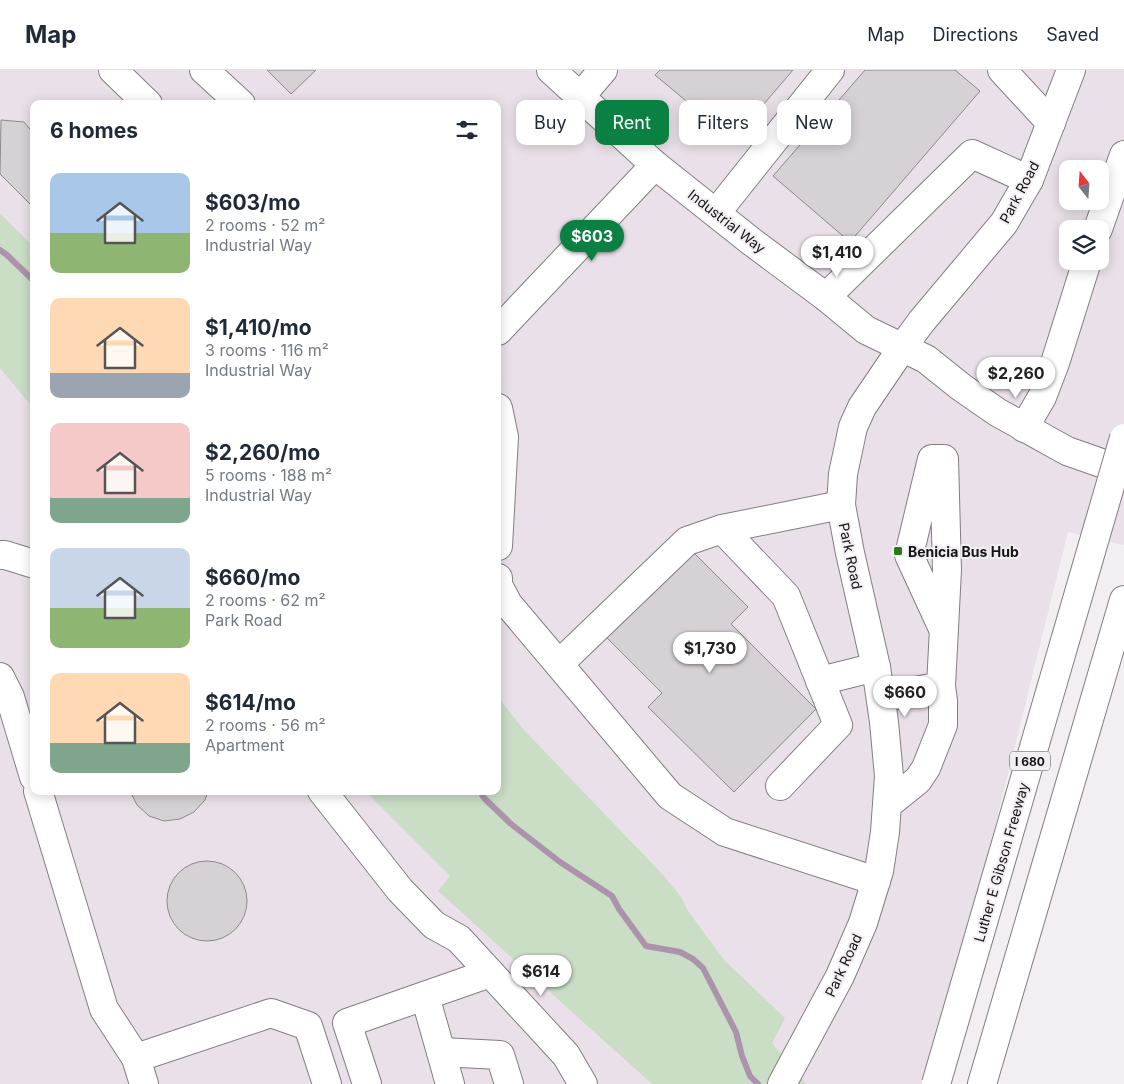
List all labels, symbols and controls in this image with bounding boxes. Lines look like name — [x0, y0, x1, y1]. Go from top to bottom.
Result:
text: Map — [25, 20, 76, 49]
text: Map — [867, 24, 905, 45]
text: Directions — [933, 24, 1018, 45]
text: Saved — [1046, 24, 1099, 45]
chip: Buy — [516, 100, 585, 145]
chip: Rent — [595, 100, 669, 145]
chip: Filters — [679, 100, 767, 145]
chip: New — [777, 100, 851, 145]
icon: filters — [453, 116, 481, 144]
text: 6 homes — [50, 118, 138, 143]
street label: Park Road — [996, 158, 1042, 226]
north arrow — [1059, 160, 1109, 210]
map controls — [1059, 160, 1109, 270]
street label: Industrial Way — [685, 186, 769, 257]
text: $603/mo — [205, 190, 300, 215]
icon: home — [90, 193, 150, 253]
text: 2 rooms · 52 m² — [205, 215, 325, 235]
pin: $603 — [562, 220, 622, 262]
button: layers — [1059, 220, 1109, 270]
text: $603 — [571, 226, 613, 246]
text: Industrial Way — [205, 235, 312, 255]
pin: $1,410 — [796, 236, 878, 278]
text: $1,410 — [812, 242, 862, 262]
text: $1,410/mo — [205, 315, 312, 340]
icon: home — [90, 318, 150, 378]
text: 3 rooms · 116 m² — [205, 340, 329, 360]
pin: $2,260 — [975, 356, 1057, 399]
text: Industrial Way — [205, 360, 312, 380]
text: $2,260 — [987, 363, 1045, 383]
text: $2,260/mo — [205, 440, 320, 465]
icon: home — [90, 443, 150, 503]
text: 5 rooms · 188 m² — [205, 465, 332, 485]
text: Industrial Way — [205, 485, 312, 505]
street label: Park Road — [836, 521, 866, 591]
place label: Benicia Bus Hub — [908, 543, 1019, 560]
marker: Benicia Bus Hub — [892, 545, 904, 557]
text: $660/mo — [205, 565, 300, 590]
icon: home — [90, 568, 150, 628]
text: 2 rooms · 62 m² — [205, 590, 326, 610]
text: Park Road — [205, 610, 282, 630]
pin: $1,730 — [669, 632, 751, 674]
text: $1,730 — [684, 638, 736, 658]
pin: $660 — [875, 676, 935, 718]
text: $660 — [884, 682, 926, 702]
text: $614/mo — [205, 690, 296, 715]
icon: home — [90, 693, 150, 753]
text: 2 rooms · 56 m² — [205, 715, 326, 735]
text: Apartment — [205, 735, 285, 755]
road number: I 680 — [1010, 751, 1050, 770]
street label: Luther E Gibson Freeway — [970, 780, 1032, 944]
street label: Park Road — [821, 931, 865, 999]
pin: $614 — [511, 954, 571, 997]
text: $614 — [522, 961, 560, 981]

